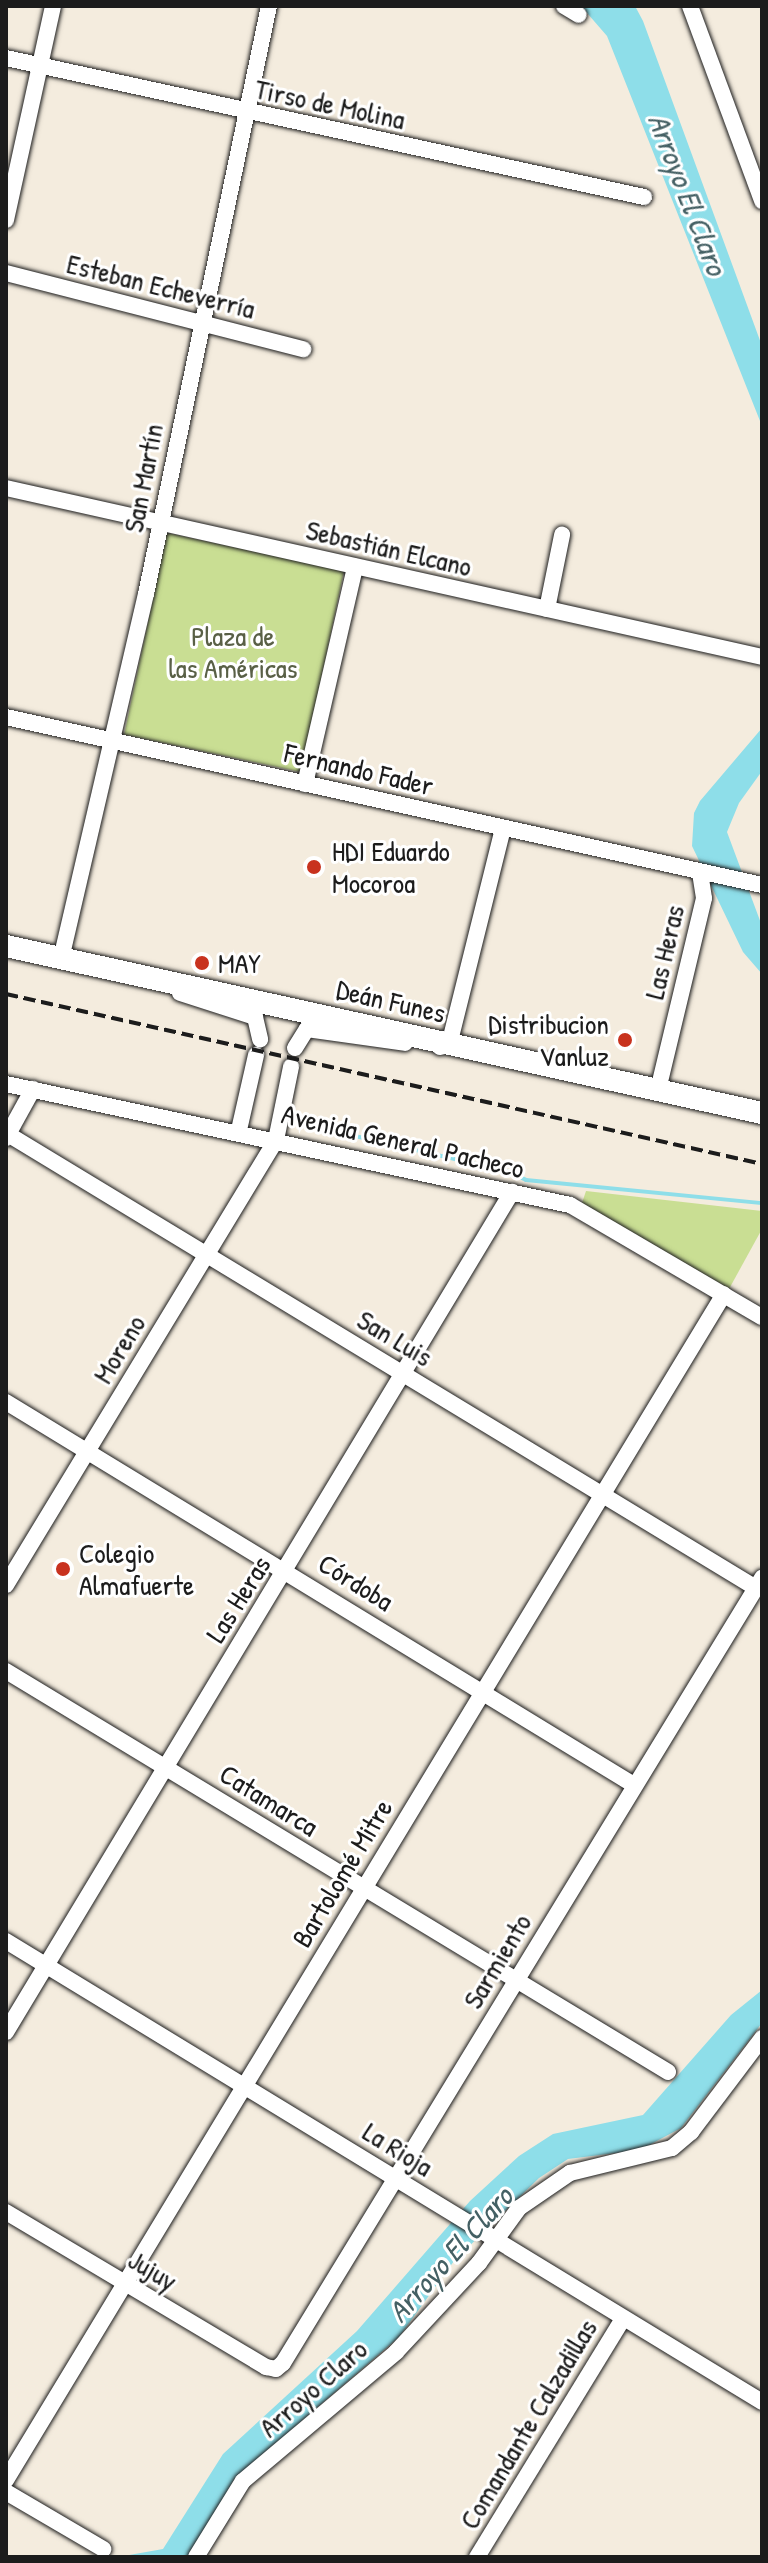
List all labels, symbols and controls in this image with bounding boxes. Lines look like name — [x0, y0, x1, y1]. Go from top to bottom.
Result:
street label: Tirso de Molina — [252, 72, 408, 136]
water label: Arroyo El Claro — [641, 108, 735, 280]
street label: Esteban Echeverría — [63, 246, 259, 326]
street label: San Martín — [116, 421, 170, 535]
street label: Sebastián Elcano — [303, 513, 475, 583]
park label: Plaza de las Américas — [168, 619, 298, 685]
street label: Fernando Fader — [281, 736, 437, 802]
place label: HDI Eduardo Mocoroa — [332, 834, 450, 900]
marker: HDI Eduardo Mocoroa — [303, 856, 325, 878]
street label: Las Heras — [637, 902, 691, 1002]
place label: MAY — [218, 946, 261, 980]
marker: MAY — [193, 954, 211, 972]
street label: Deán Funes — [333, 972, 449, 1030]
place label: Distribucion Vanluz — [488, 1007, 609, 1073]
marker: Distribucion Vanluz — [616, 1031, 634, 1049]
street label: Avenida General Pacheco — [279, 1097, 527, 1185]
street label: San Luis — [351, 1303, 439, 1373]
street label: Moreno — [86, 1309, 152, 1389]
place label: Colegio Almafuerte — [79, 1536, 194, 1602]
street label: Córdoba — [312, 1546, 400, 1618]
street label: Las Heras — [198, 1550, 278, 1648]
marker: Colegio Almafuerte — [54, 1560, 72, 1578]
street label: Catamarca — [214, 1757, 324, 1843]
street label: Bartolomé Mitre — [285, 1793, 399, 1953]
street label: Sarmiento — [456, 1908, 538, 2014]
street label: La Rioja — [357, 2115, 439, 2183]
water label: Arroyo El Claro — [380, 2179, 520, 2329]
street label: Jujuy — [122, 2242, 184, 2298]
street label: Comandante Calzadillas — [452, 2313, 604, 2535]
street label: Arroyo Claro — [252, 2332, 374, 2444]

